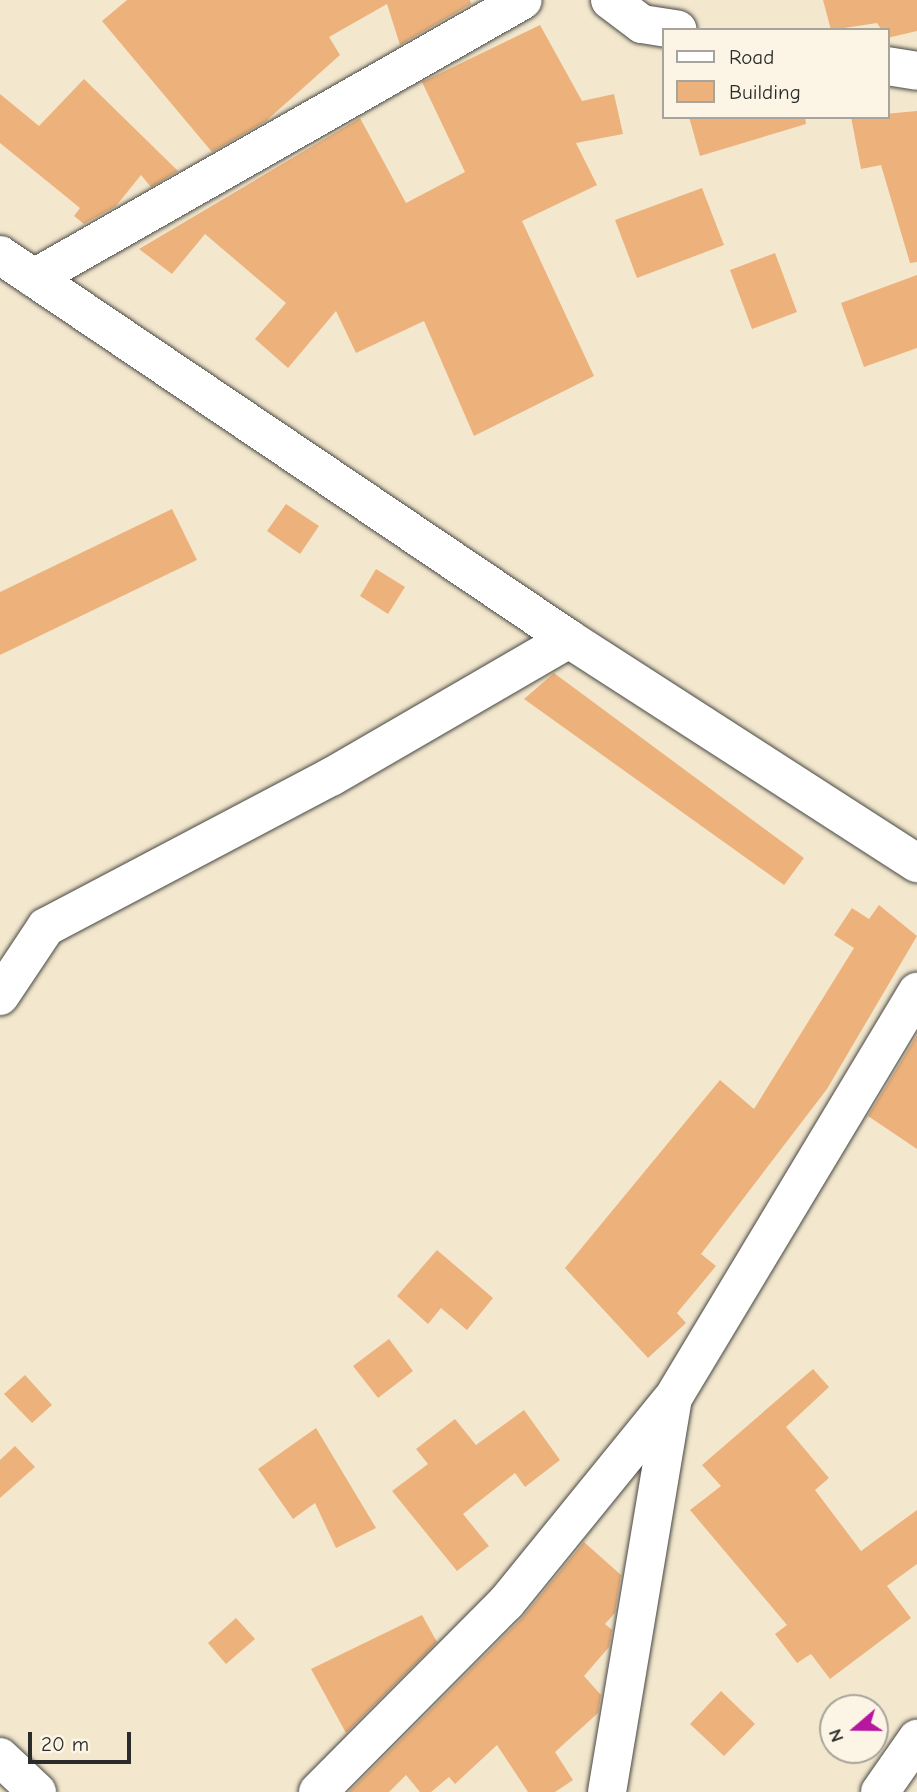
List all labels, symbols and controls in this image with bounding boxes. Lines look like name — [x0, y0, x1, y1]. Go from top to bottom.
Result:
legend — [662, 28, 889, 119]
text: Road — [729, 45, 774, 69]
text: Building — [729, 80, 801, 104]
north arrow — [819, 1694, 889, 1764]
scale bar — [32, 1718, 135, 1762]
text: N — [824, 1726, 849, 1745]
text: 20 m — [41, 1732, 89, 1756]

